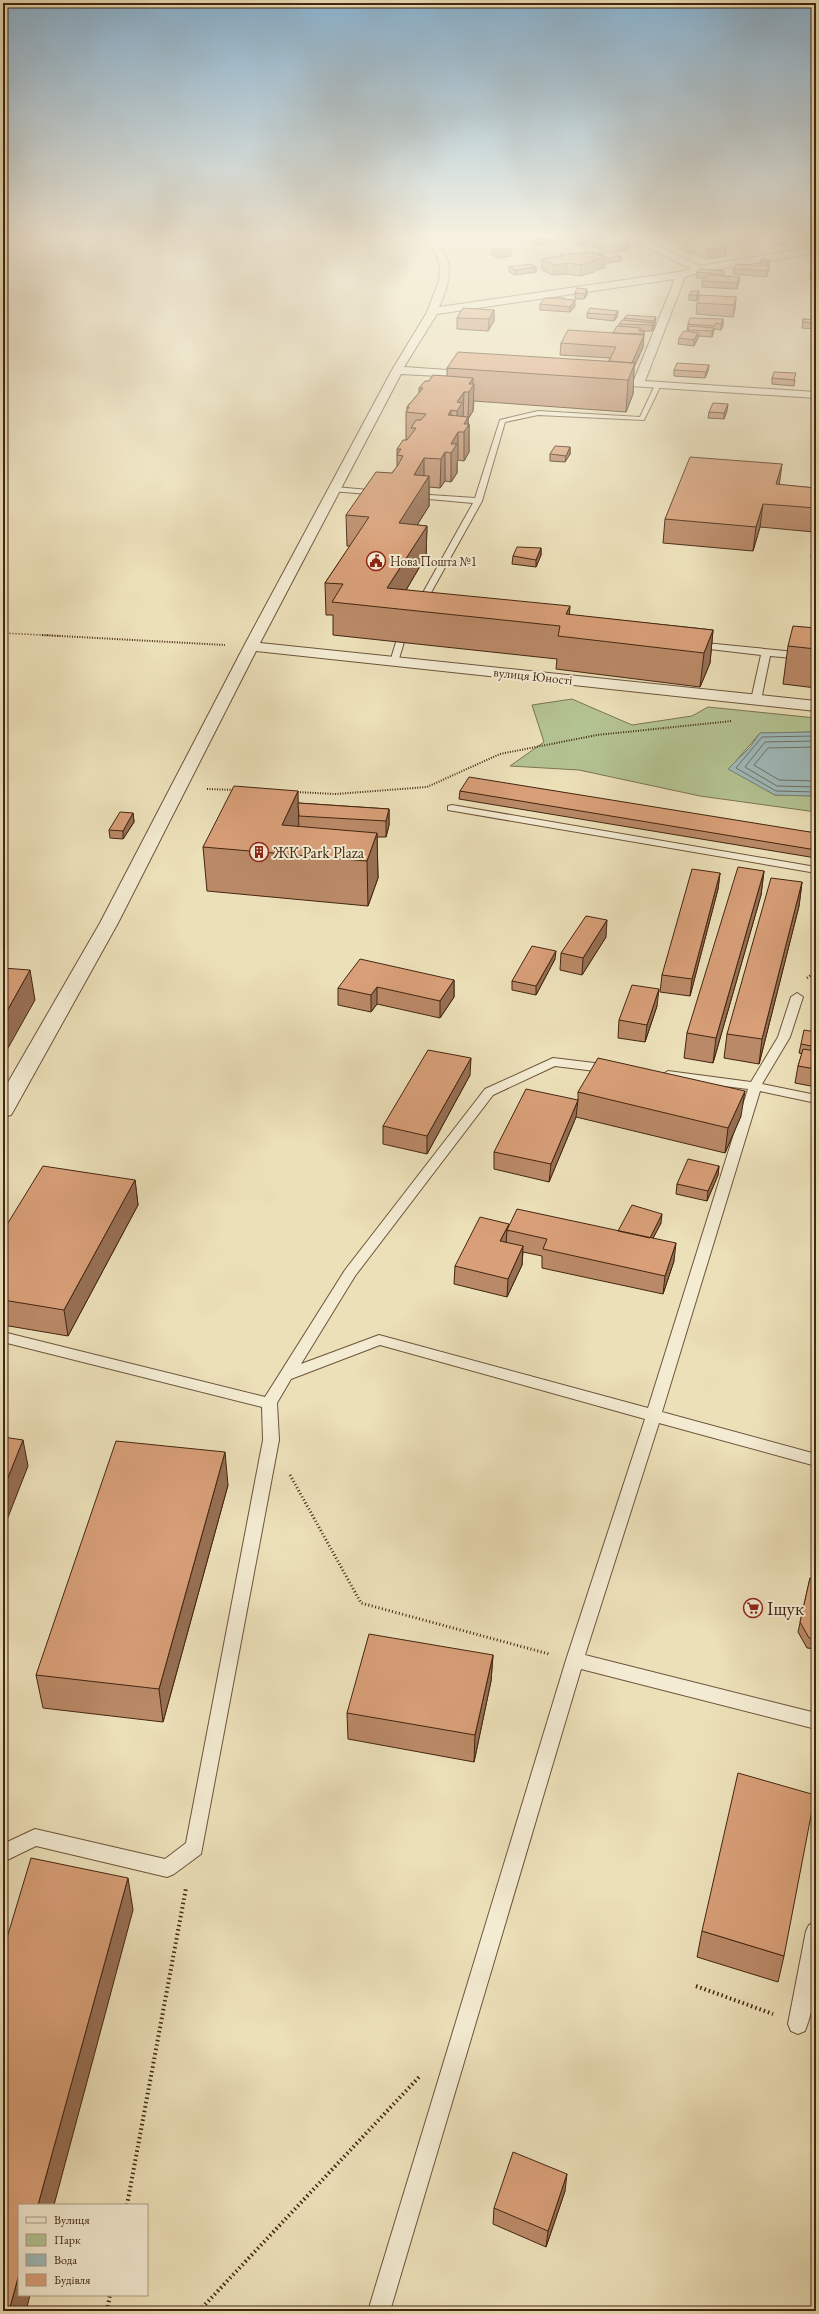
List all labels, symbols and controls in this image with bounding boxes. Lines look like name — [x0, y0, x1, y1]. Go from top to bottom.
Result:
public building icon: Нова Пошта №1 — [365, 550, 387, 572]
place label: Нова Пошта №1 — [390, 553, 477, 570]
street label: вулиця Юності — [493, 663, 573, 689]
building icon: ЖК Park Plaza — [248, 841, 270, 863]
place label: ЖК Park Plaza — [272, 842, 365, 863]
place label: Іщук — [767, 1596, 804, 1621]
supermarket icon: Іщук — [742, 1597, 764, 1619]
legend — [18, 2204, 148, 2296]
text: Вулиця — [54, 2212, 90, 2228]
text: Парк — [54, 2232, 81, 2248]
text: Вода — [54, 2252, 77, 2268]
text: Будівля — [54, 2272, 91, 2288]

